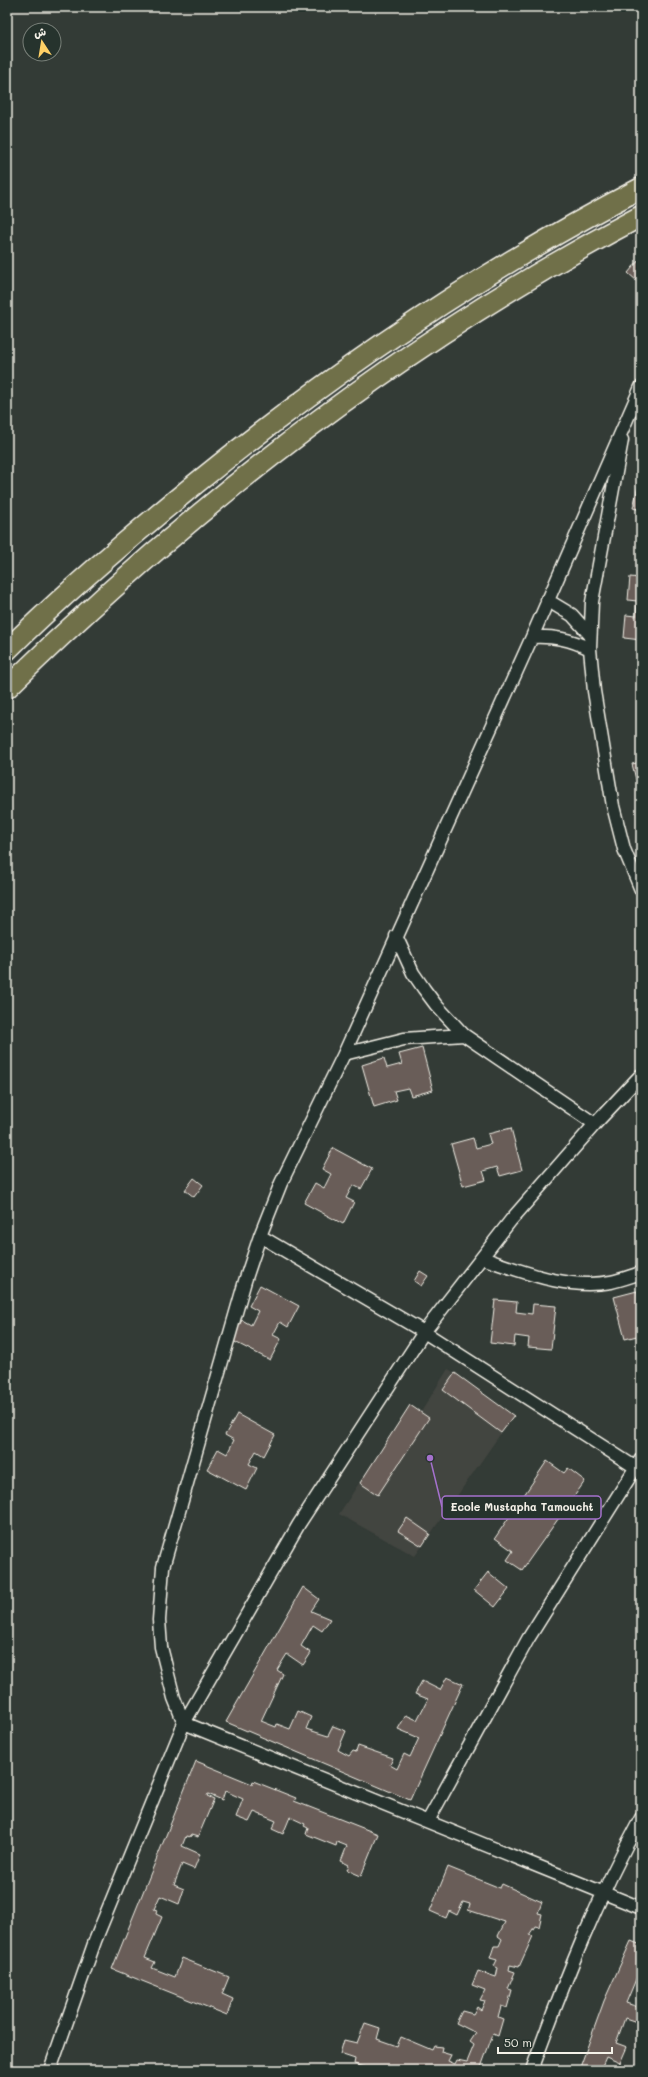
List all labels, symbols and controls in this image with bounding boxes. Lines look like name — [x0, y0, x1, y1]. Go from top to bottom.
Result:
north arrow — [22, 22, 62, 62]
text: ش — [32, 23, 47, 40]
callout: Ecole Mustapha Tamoucht — [442, 1496, 601, 1519]
text: Ecole Mustapha Tamoucht — [450, 1499, 594, 1514]
scale bar — [498, 2029, 612, 2055]
text: 50 m — [504, 2034, 532, 2050]

